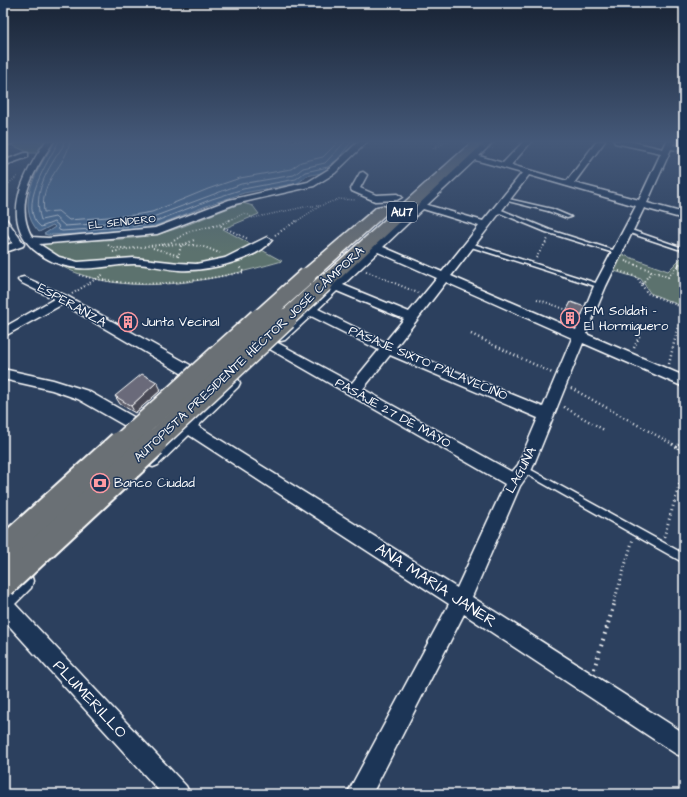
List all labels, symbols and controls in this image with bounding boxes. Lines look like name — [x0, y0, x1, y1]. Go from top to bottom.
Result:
road number: AU7 — [387, 202, 417, 222]
street label: EL SENDERO — [87, 211, 157, 233]
street label: AUTOPISTA PRESIDENTE HÉCTOR JOSÉ CÁMPORA — [130, 241, 369, 466]
street label: ESPERANZA — [34, 279, 110, 332]
place label: FM Soldati - El Hormiguero — [584, 302, 669, 336]
building icon: FM Soldati - El Hormiguero — [559, 307, 581, 329]
building icon: Junta Vecinal — [117, 311, 139, 333]
place label: Junta Vecinal — [142, 313, 220, 331]
street label: PASAJE SIXTO PALAVECINO — [346, 321, 511, 405]
street label: PASAJE 27 DE MAYO — [332, 374, 454, 452]
street label: LAGUNA — [501, 443, 541, 496]
bank icon: Banco Ciudad — [89, 472, 111, 494]
place label: Banco Ciudad — [114, 474, 195, 492]
street label: ANA MARÍA JANER — [371, 538, 501, 632]
street label: PLUMERILLO — [48, 655, 132, 743]

